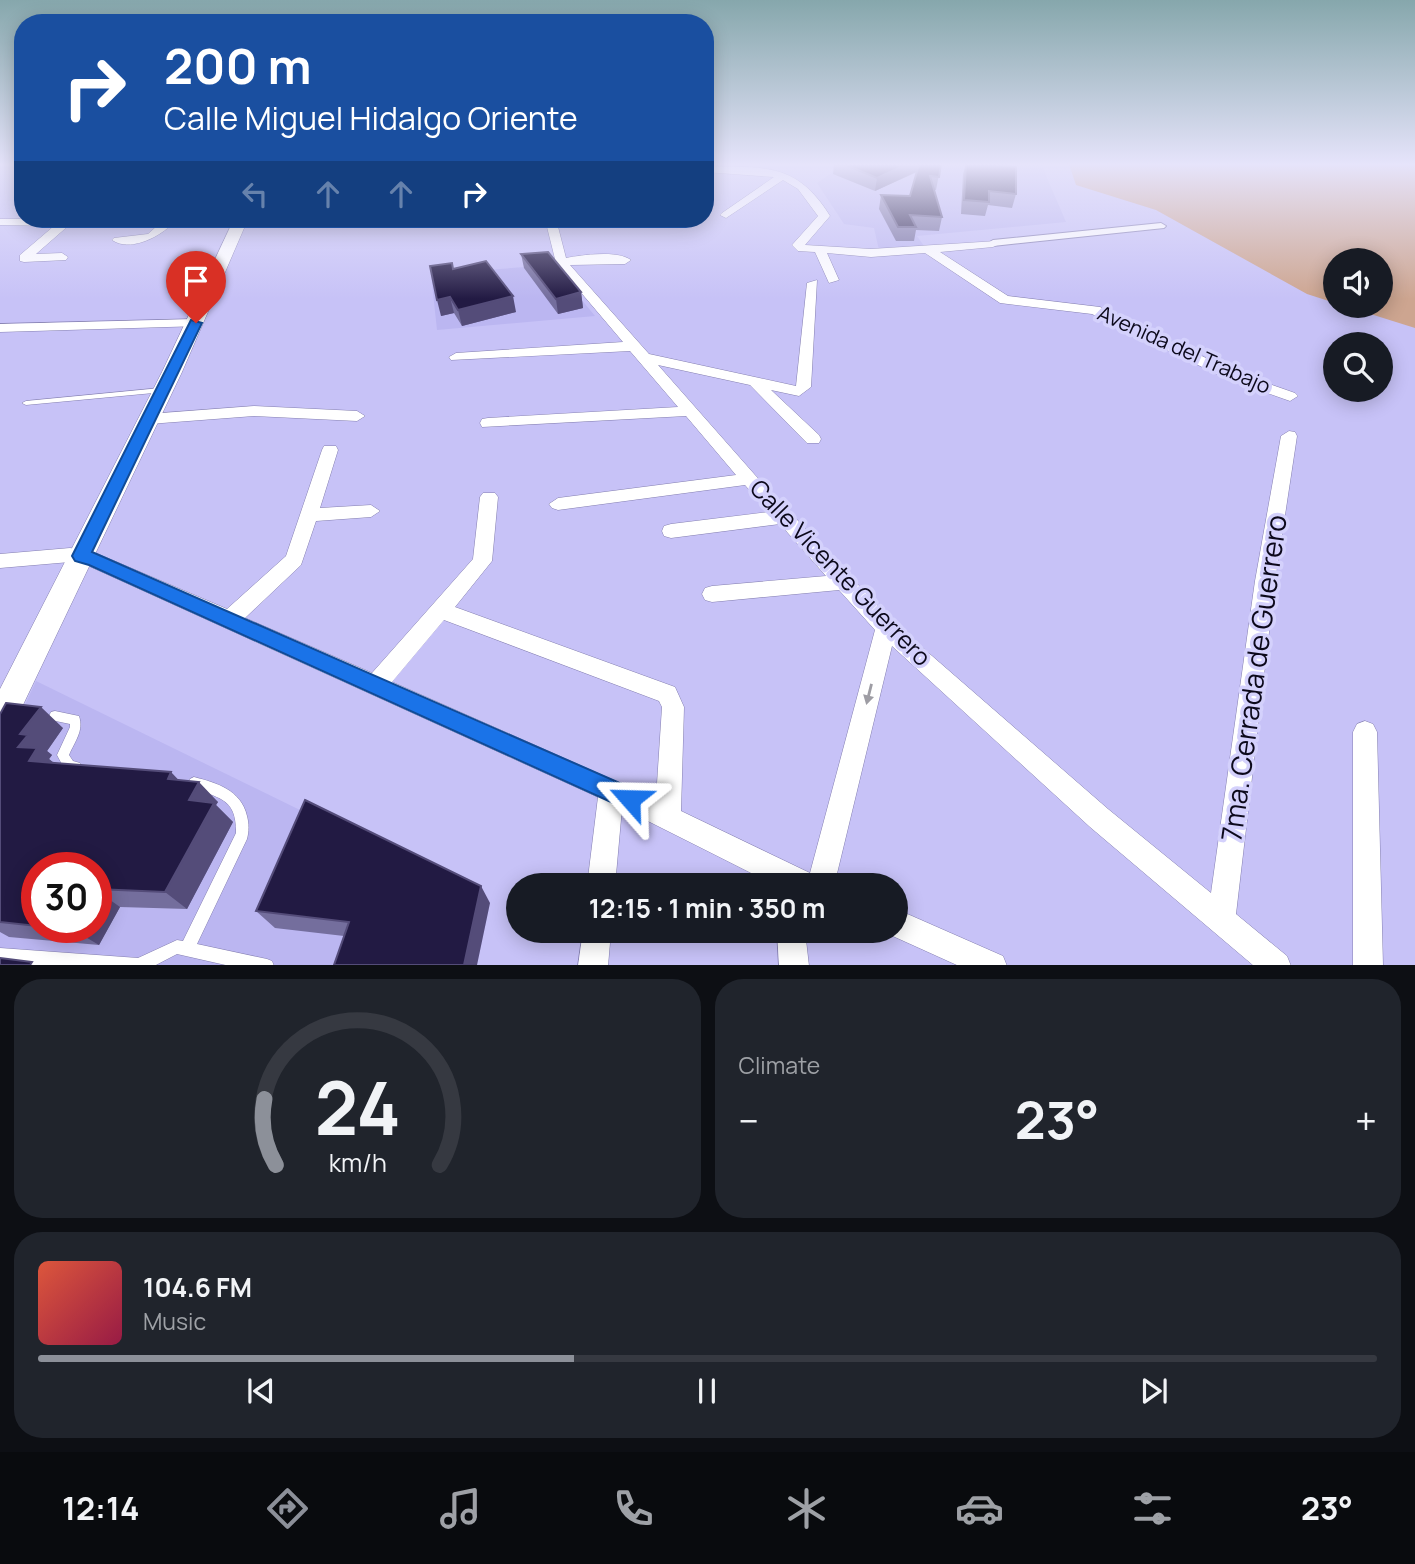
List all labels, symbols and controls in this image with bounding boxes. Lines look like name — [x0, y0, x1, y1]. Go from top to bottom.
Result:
text: 200 m — [164, 32, 312, 99]
icon: right — [49, 42, 140, 133]
text: Calle Miguel Hidalgo Oriente — [164, 96, 578, 140]
icon: left — [236, 175, 274, 213]
icon: ahead — [309, 175, 347, 213]
icon: ahead — [382, 175, 420, 213]
icon: right — [455, 175, 493, 213]
map controls — [1323, 248, 1393, 402]
button: sound — [1323, 248, 1393, 318]
pin — [166, 251, 226, 323]
icon: arrive — [177, 262, 215, 300]
street label: Avenida del Trabajo — [1094, 298, 1275, 400]
button: search — [1323, 332, 1393, 402]
street label: Calle Vicente Guerrero — [743, 471, 939, 673]
street label: 7ma. Cerrada de Guerrero — [1211, 512, 1295, 844]
one-way arrow — [863, 683, 874, 705]
position arrow — [593, 762, 667, 836]
speed limit sign: 30 — [21, 852, 112, 943]
text: 12:15 · 1 min · 350 m — [589, 890, 825, 926]
text: Climate — [739, 1049, 820, 1081]
text: 24 — [314, 1057, 400, 1157]
text: 23° — [1015, 1084, 1099, 1155]
text: − — [739, 1094, 759, 1146]
text: + — [1355, 1094, 1377, 1146]
text: km/h — [328, 1144, 386, 1179]
text: 104.6 FM — [143, 1269, 252, 1305]
text: Music — [143, 1305, 206, 1337]
icon: previous — [242, 1372, 280, 1410]
icon: pause — [688, 1372, 726, 1410]
icon: next — [1135, 1372, 1173, 1410]
icon: directions — [263, 1484, 312, 1533]
icon: music — [436, 1484, 485, 1533]
icon: phone — [609, 1484, 658, 1533]
icon: climate — [782, 1484, 831, 1533]
icon: car — [955, 1484, 1004, 1533]
icon: filters — [1128, 1484, 1177, 1533]
text: 12:14 — [62, 1486, 139, 1530]
text: 23° — [1301, 1486, 1353, 1530]

